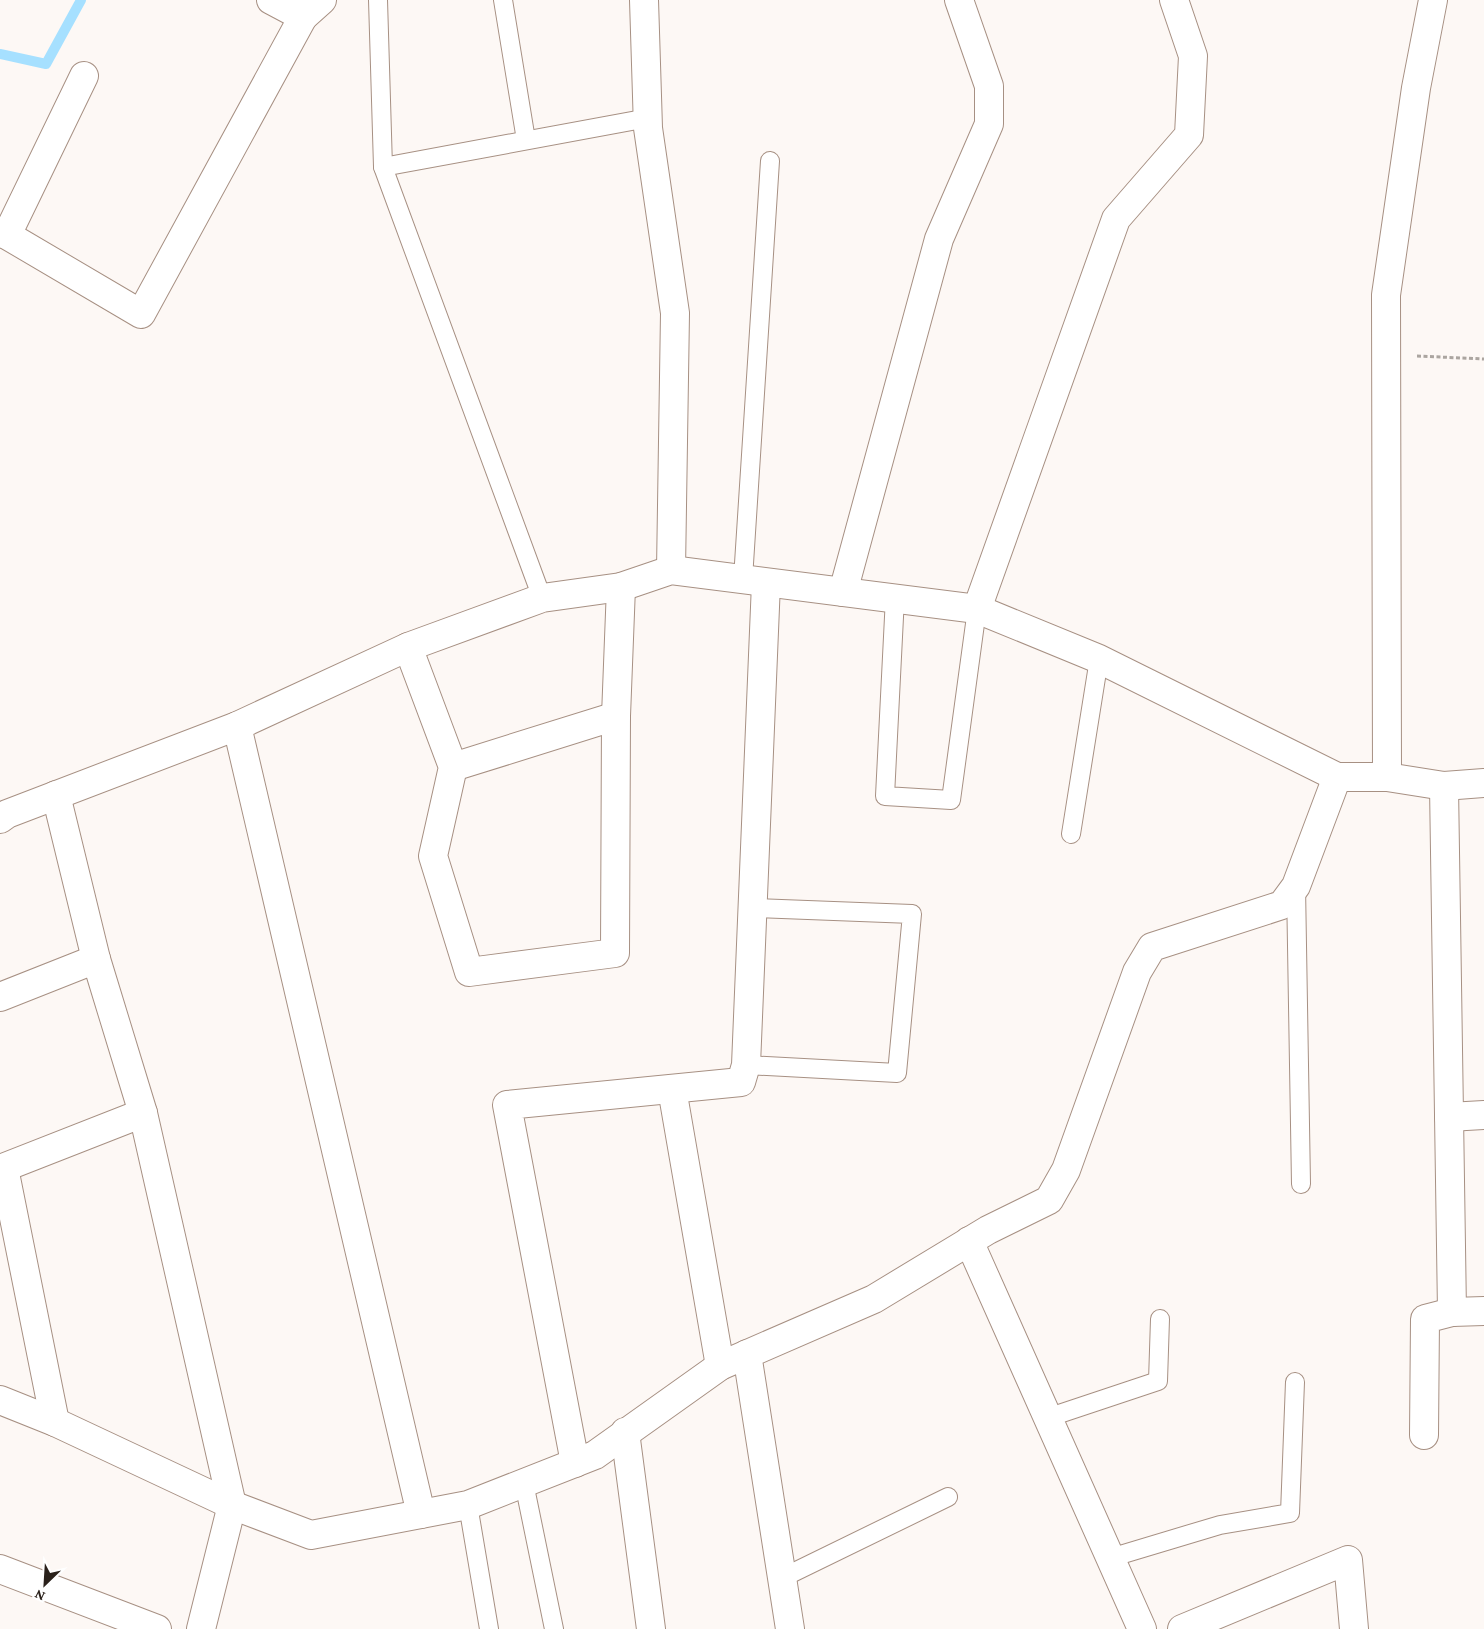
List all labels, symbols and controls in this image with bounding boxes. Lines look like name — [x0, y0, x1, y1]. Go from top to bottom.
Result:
north arrow — [20, 1559, 70, 1609]
text: N — [31, 1586, 47, 1605]

